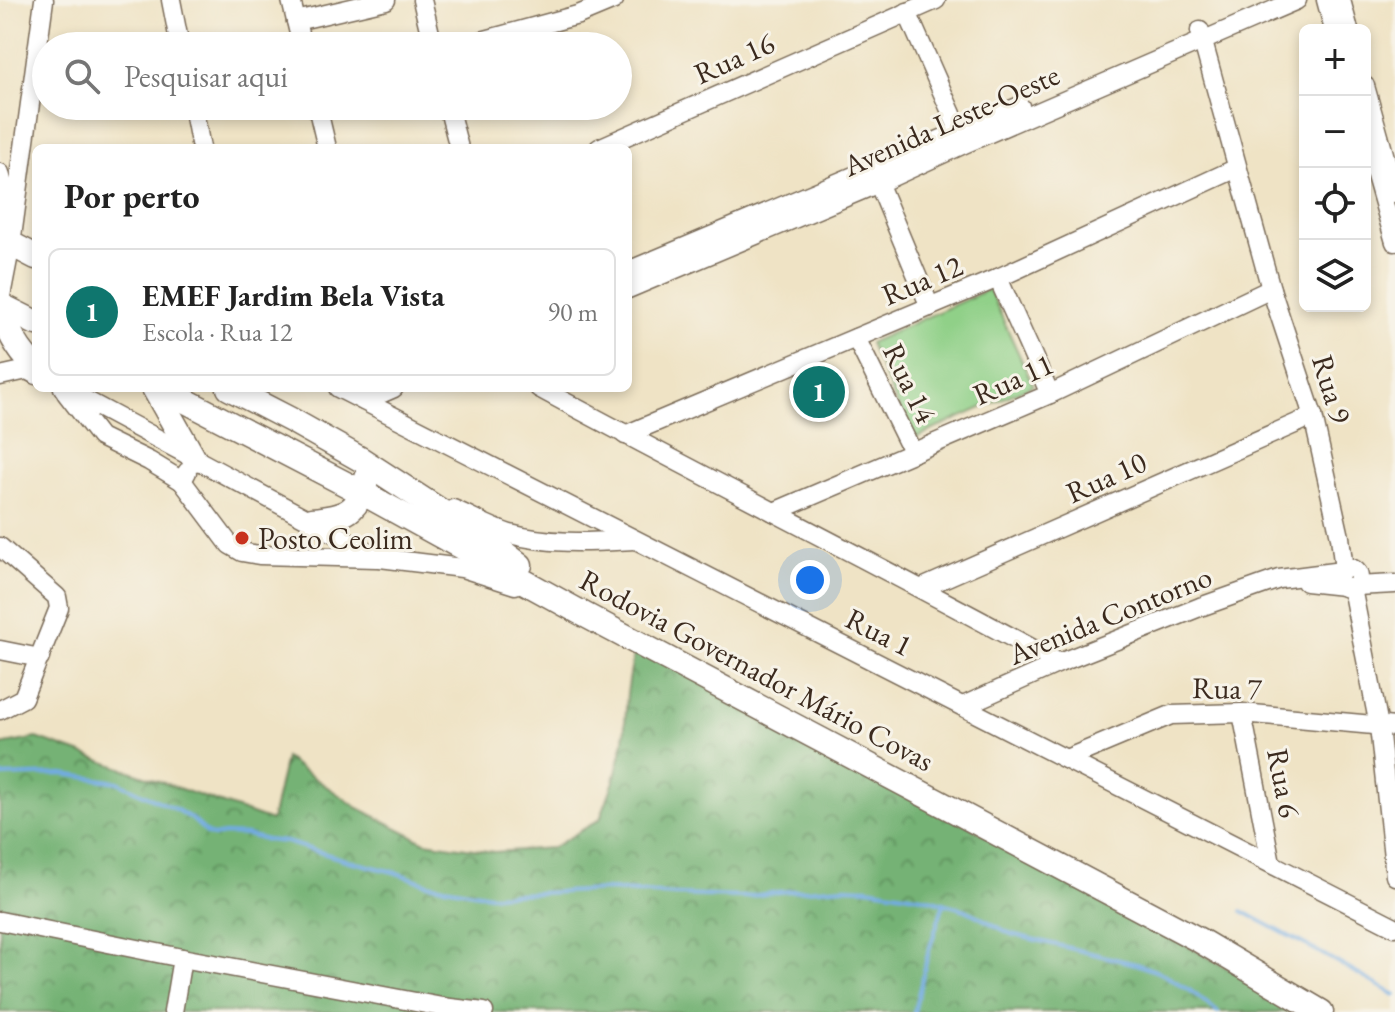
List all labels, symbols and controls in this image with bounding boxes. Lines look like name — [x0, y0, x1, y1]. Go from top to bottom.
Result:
street label: Rua 16 — [688, 23, 780, 93]
map controls — [1299, 24, 1371, 312]
button: + — [1299, 24, 1371, 96]
search box — [32, 32, 632, 120]
icon: search — [60, 54, 104, 98]
street label: Avenida Leste-Oeste — [836, 55, 1065, 186]
text: Pesquisar aqui — [124, 57, 288, 96]
button: − — [1299, 96, 1371, 168]
button: locate — [1299, 168, 1371, 240]
text: Por perto — [64, 174, 200, 218]
button: layers — [1299, 240, 1371, 312]
street label: Rua 12 — [876, 245, 969, 314]
text: EMEF Jardim Bela Vista — [142, 276, 445, 315]
text: 1 — [85, 295, 99, 329]
text: 90 m — [548, 295, 598, 329]
text: Escola · Rua 12 — [142, 315, 293, 349]
street label: Rua 14 — [874, 337, 946, 430]
street label: Rua 11 — [967, 344, 1059, 414]
street label: Rua 9 — [1303, 350, 1361, 428]
pin: 1 — [793, 362, 845, 422]
street label: Rua 10 — [1060, 442, 1152, 512]
place label: Posto Ceolim — [258, 519, 413, 558]
marker: Posto Ceolim — [233, 529, 251, 547]
street label: Avenida Contorno — [1002, 556, 1217, 674]
street label: Rodovia Governador Mário Covas — [573, 560, 941, 780]
your location — [790, 560, 830, 600]
street label: Rua 1 — [839, 599, 919, 665]
street label: Rua 7 — [1192, 668, 1263, 708]
street label: Rua 6 — [1258, 745, 1310, 821]

